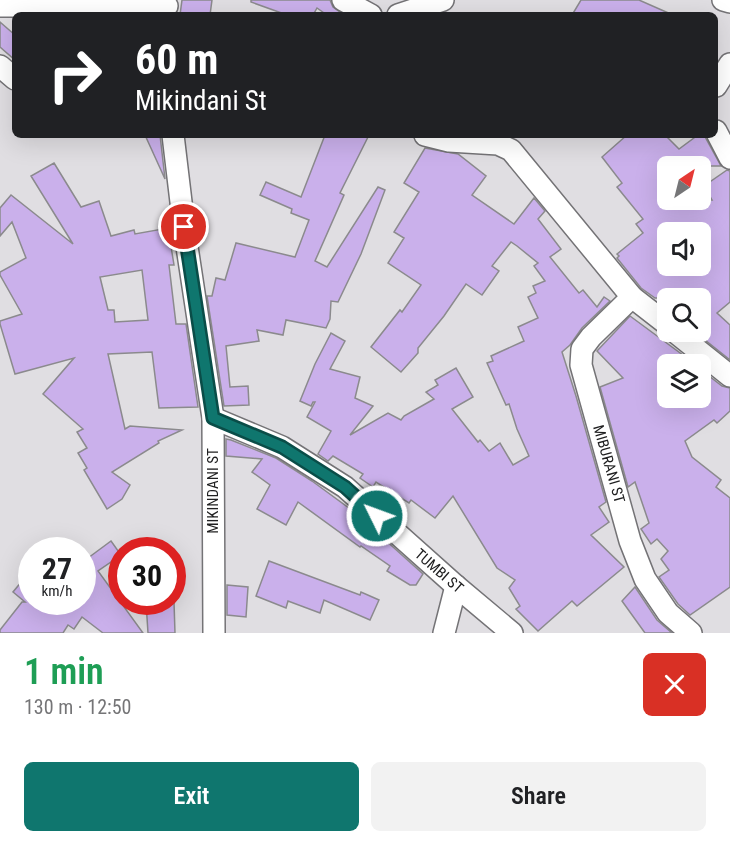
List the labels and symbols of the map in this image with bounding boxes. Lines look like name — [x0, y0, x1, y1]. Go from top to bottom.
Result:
north arrow — [657, 156, 711, 210]
pin — [158, 201, 209, 252]
street label: MIBURANI ST — [589, 423, 629, 505]
street label: MIKINDANI ST — [204, 448, 222, 534]
position arrow — [345, 484, 409, 548]
speed limit sign: 30 — [108, 537, 186, 615]
street label: TUMBI ST — [411, 545, 467, 597]

